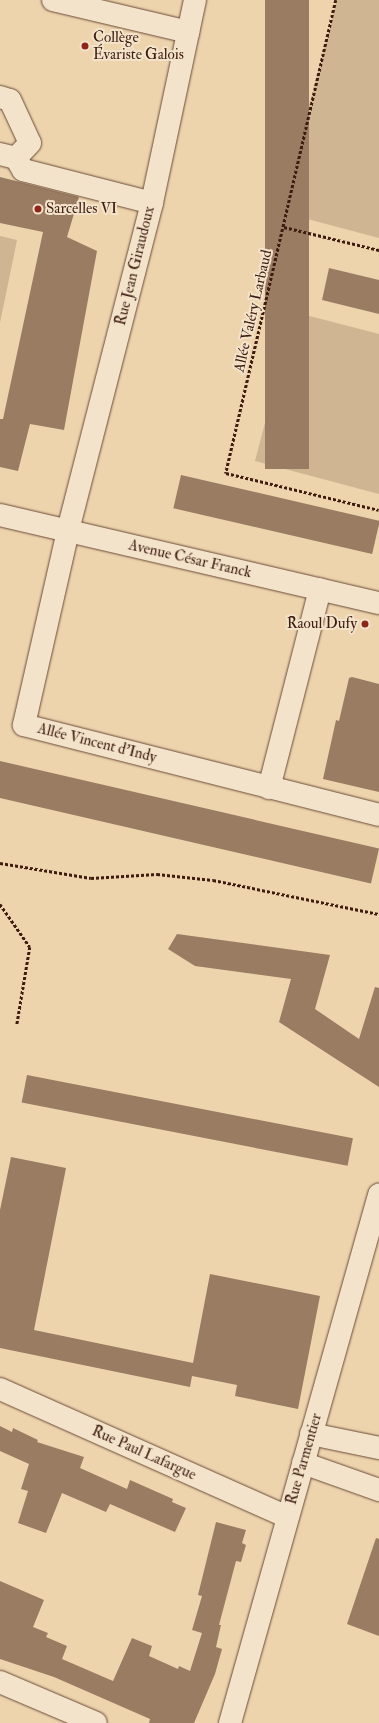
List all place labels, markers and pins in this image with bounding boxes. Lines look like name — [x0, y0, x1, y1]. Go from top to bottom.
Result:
place label: Collège Évariste Galois — [93, 28, 184, 63]
marker: Collège Évariste Galois — [80, 41, 90, 51]
place label: Sarcelles VI — [46, 200, 117, 218]
marker: Sarcelles VI — [33, 204, 43, 214]
place label: Raoul Dufy — [287, 615, 357, 633]
marker: Raoul Dufy — [360, 619, 370, 629]

